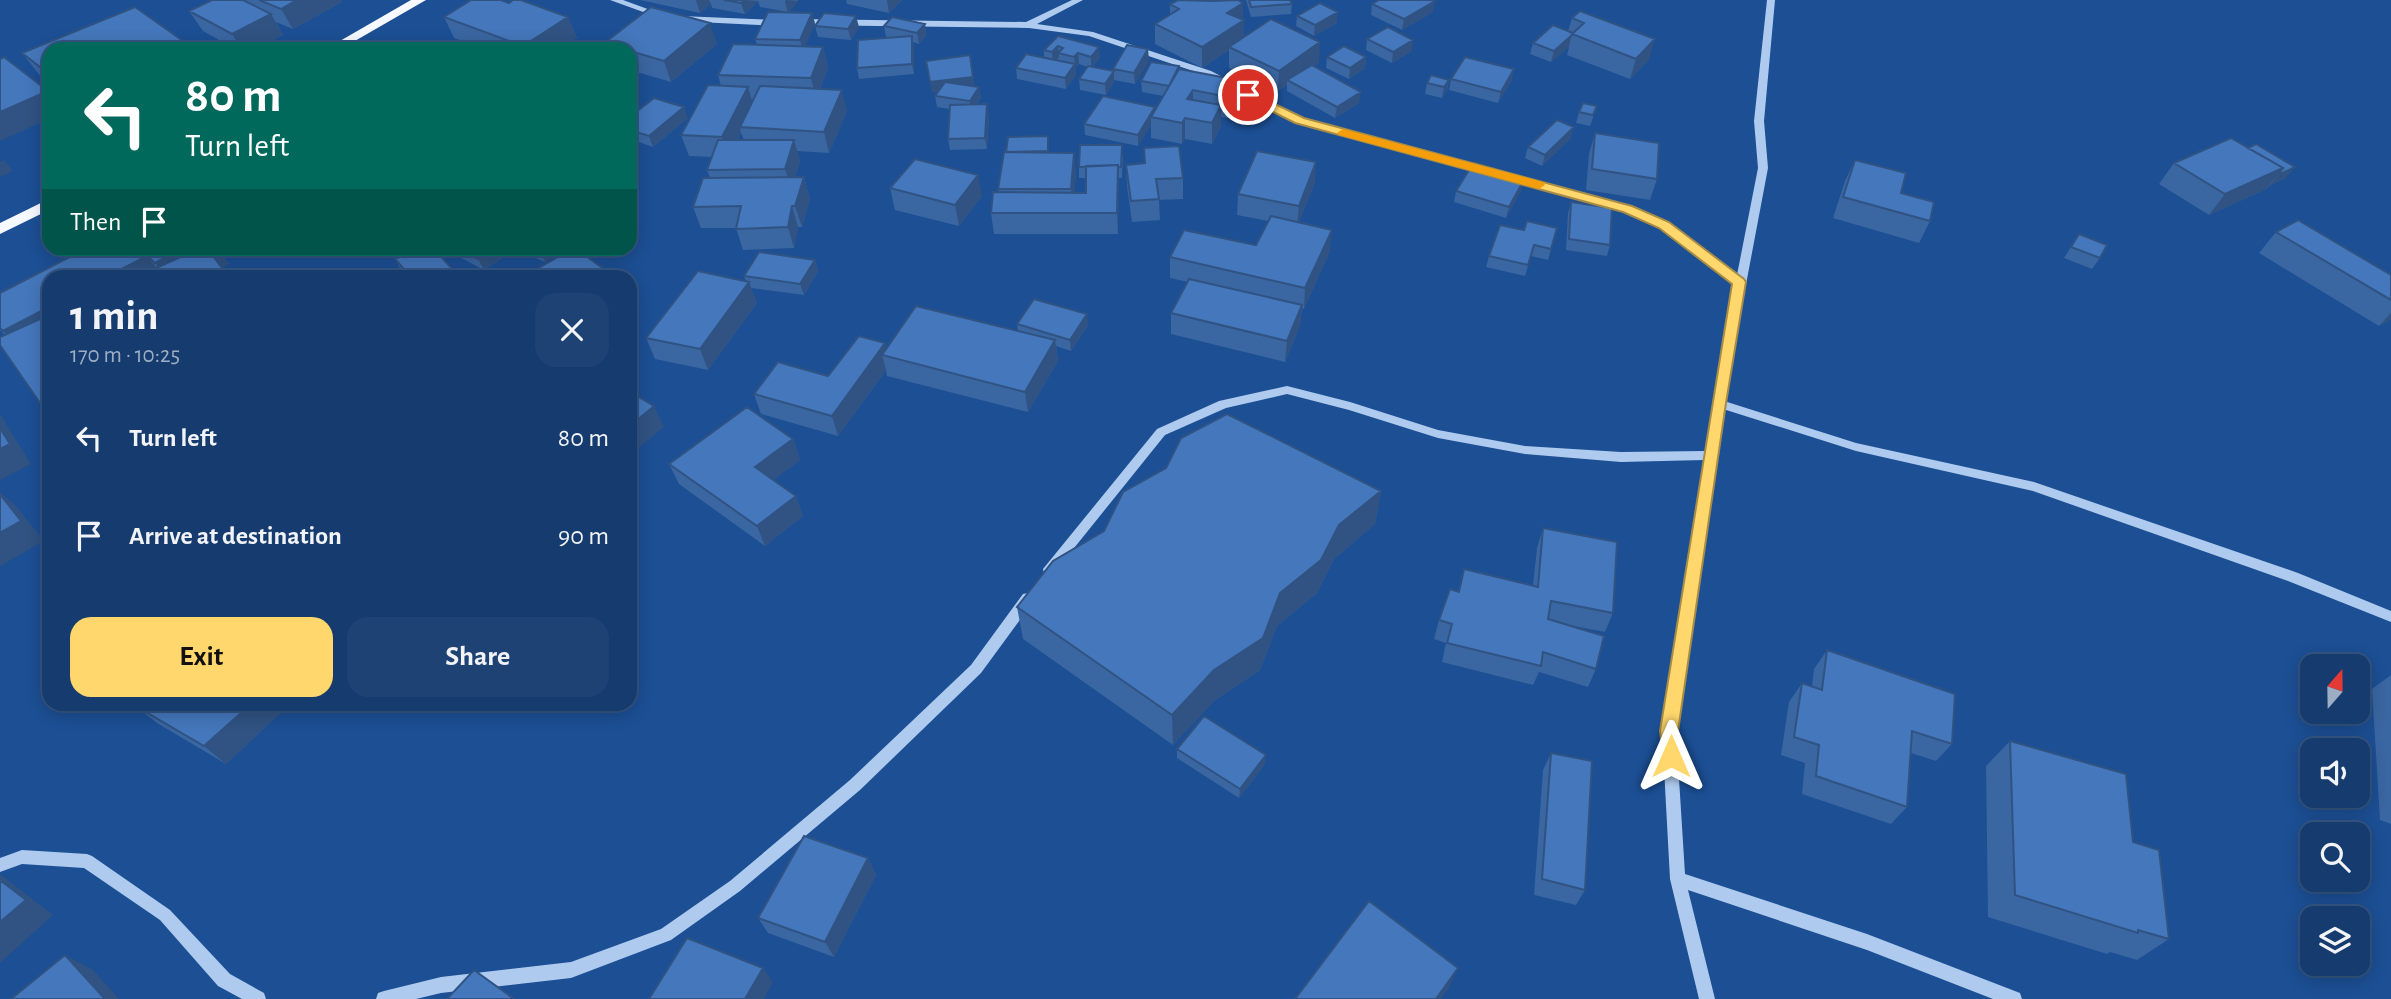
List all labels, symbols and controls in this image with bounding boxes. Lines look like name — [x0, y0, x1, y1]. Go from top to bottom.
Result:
pin — [1218, 65, 1278, 125]
icon: left — [70, 70, 161, 161]
text: 80 m — [185, 72, 282, 121]
icon: arrive — [1229, 76, 1267, 114]
text: Turn left — [185, 130, 289, 162]
icon: arrive — [135, 203, 173, 241]
text: Then — [70, 209, 121, 235]
button: close — [535, 293, 609, 367]
text: 1 min — [70, 295, 159, 337]
text: 170 m · 10:25 — [70, 344, 180, 367]
icon: left — [70, 419, 108, 457]
text: Turn left — [129, 425, 217, 451]
text: 80 m — [558, 425, 609, 451]
icon: arrive — [70, 517, 108, 555]
text: Arrive at destination — [129, 523, 342, 549]
text: 90 m — [558, 523, 609, 549]
button: Exit — [70, 617, 333, 697]
button: Share — [347, 617, 609, 697]
north arrow — [2300, 654, 2370, 724]
map controls — [2300, 654, 2370, 976]
position arrow — [1634, 719, 1708, 793]
button: sound — [2300, 738, 2370, 808]
button: search — [2300, 822, 2370, 892]
button: layers — [2300, 906, 2370, 976]

